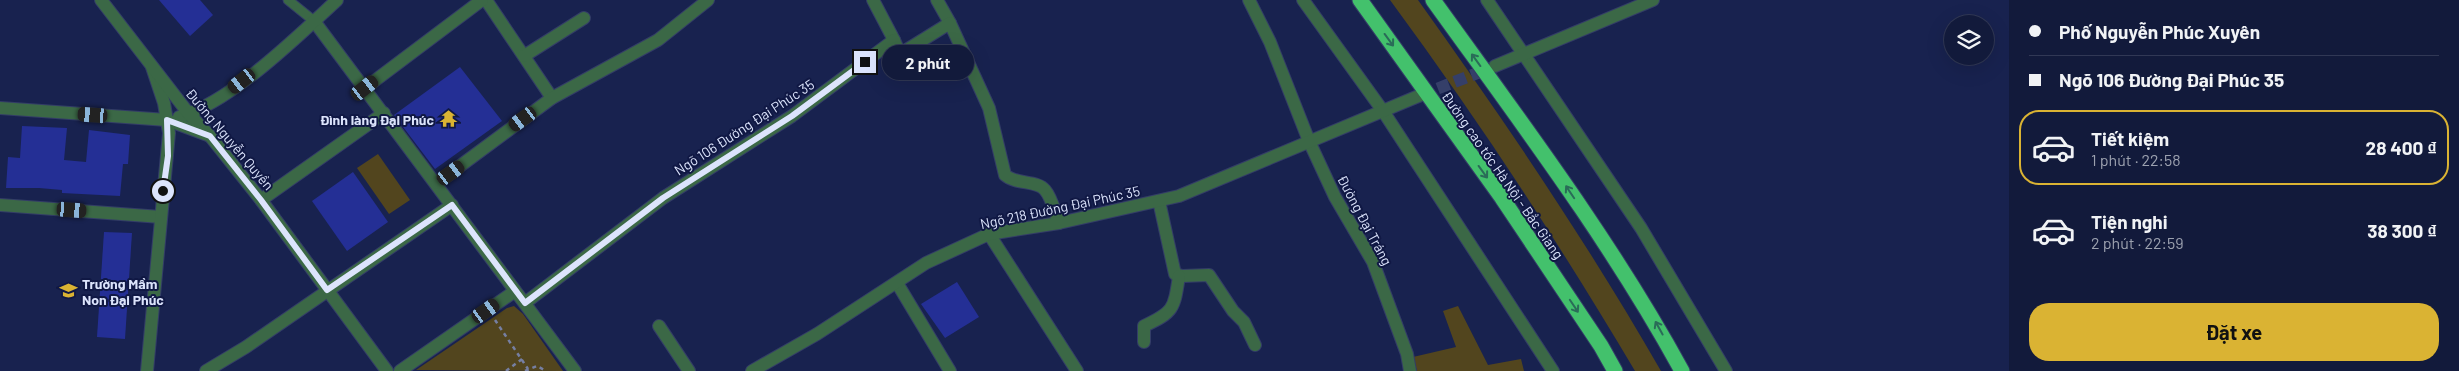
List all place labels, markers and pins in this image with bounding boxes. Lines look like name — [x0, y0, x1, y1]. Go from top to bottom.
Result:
temple icon: Đình làng Đại Phúc — [438, 109, 458, 129]
place label: Đình làng Đại Phúc — [320, 111, 434, 128]
place label: Trường Mầm Non Đại Phúc — [82, 275, 164, 308]
school or university icon: Trường Mầm Non Đại Phúc — [58, 281, 78, 301]

